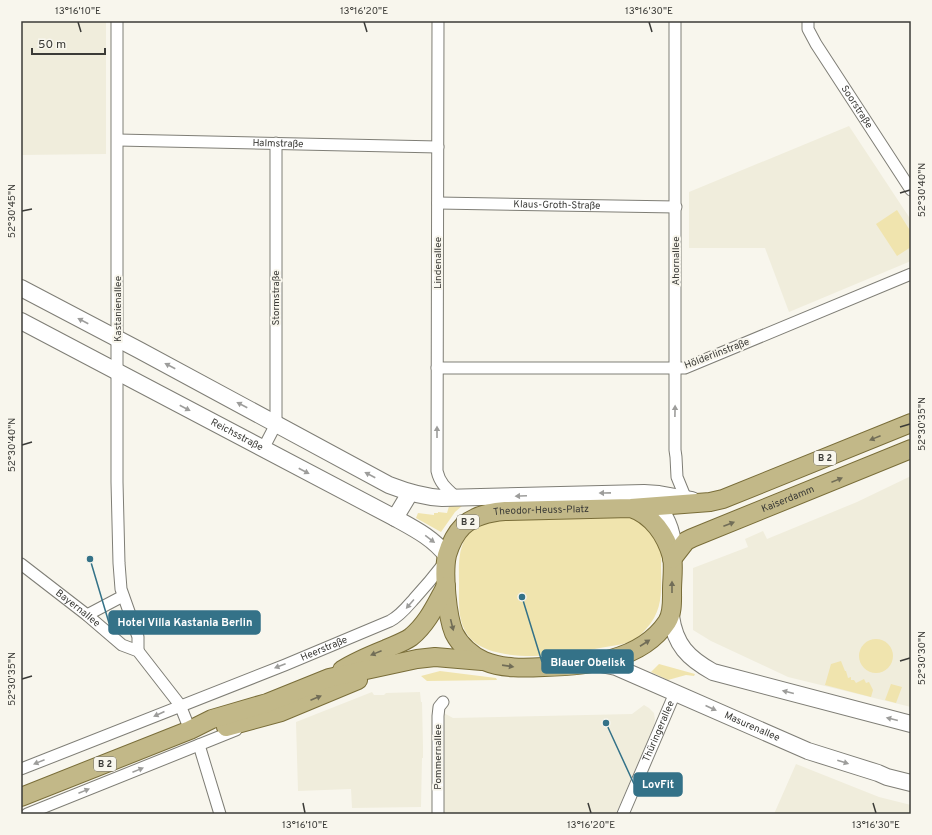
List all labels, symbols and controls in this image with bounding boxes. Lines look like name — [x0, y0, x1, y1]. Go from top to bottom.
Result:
text: 13°16'10"E — [55, 5, 101, 18]
text: 13°16'20"E — [340, 5, 388, 18]
text: 13°16'30"E — [625, 5, 673, 18]
scale bar — [32, 30, 105, 56]
text: 50 m — [38, 37, 66, 53]
street label: Soorstraße — [838, 83, 876, 131]
street label: Halmstraße — [252, 136, 304, 151]
text: 52°30'40"N — [916, 163, 929, 217]
text: 52°30'45"N — [6, 184, 19, 238]
street label: Klaus-Groth-Straße — [513, 198, 601, 212]
street label: Ahornallee — [670, 236, 683, 286]
street label: Lindenallee — [432, 237, 445, 289]
street label: Stormstraße — [270, 270, 283, 326]
street label: Kastanienallee — [112, 276, 125, 342]
one-way arrow — [78, 318, 89, 325]
street label: Hölderlinstraße — [683, 336, 751, 372]
one-way arrow — [164, 363, 176, 370]
text: 52°30'35"N — [916, 397, 929, 451]
one-way arrow — [236, 402, 247, 409]
one-way arrow — [672, 404, 678, 417]
one-way arrow — [180, 405, 191, 412]
street label: Reichsstraße — [208, 416, 265, 454]
text: 52°30'40"N — [6, 418, 19, 472]
one-way arrow — [434, 425, 440, 438]
one-way arrow — [868, 435, 880, 441]
road number: B 2 — [814, 451, 836, 465]
one-way arrow — [298, 468, 310, 474]
one-way arrow — [364, 471, 376, 478]
one-way arrow — [831, 476, 843, 483]
street label: Kaiserdamm — [759, 482, 816, 516]
one-way arrow — [599, 490, 611, 497]
one-way arrow — [515, 492, 527, 499]
street label: Theodor-Heuss-Platz — [492, 502, 589, 519]
road number: B 2 — [457, 515, 479, 529]
one-way arrow — [723, 520, 735, 526]
one-way arrow — [425, 535, 435, 543]
one-way arrow — [669, 580, 675, 593]
street label: Bayernallee — [53, 586, 103, 630]
one-way arrow — [405, 599, 414, 609]
callout: Hotel Villa Kastania Berlin — [109, 611, 260, 634]
text: Hotel Villa Kastania Berlin — [118, 616, 252, 630]
one-way arrow — [449, 619, 455, 631]
text: 52°30'30"N — [916, 631, 929, 685]
street label: Heerstraße — [299, 633, 349, 664]
one-way arrow — [639, 639, 650, 647]
one-way arrow — [370, 650, 382, 656]
callout: Blauer Obelisk — [542, 650, 633, 673]
text: 52°30'35"N — [6, 652, 19, 706]
text: Blauer Obelisk — [550, 656, 626, 670]
one-way arrow — [502, 663, 514, 669]
one-way arrow — [274, 664, 286, 670]
one-way arrow — [782, 689, 794, 695]
one-way arrow — [311, 694, 323, 700]
street label: Thüringerallee — [640, 699, 677, 764]
one-way arrow — [706, 706, 718, 712]
street label: Masurenallee — [722, 709, 782, 744]
one-way arrow — [154, 711, 165, 717]
one-way arrow — [886, 716, 898, 722]
street label: Pommernallee — [432, 724, 445, 790]
road number: B 2 — [94, 757, 116, 771]
one-way arrow — [837, 759, 849, 765]
one-way arrow — [32, 760, 44, 766]
one-way arrow — [132, 766, 144, 772]
callout: LovFit — [634, 773, 682, 796]
text: LovFit — [642, 778, 674, 792]
one-way arrow — [78, 788, 90, 794]
text: 13°16'10"E — [282, 819, 328, 832]
text: 13°16'20"E — [567, 819, 615, 832]
text: 13°16'30"E — [852, 819, 900, 832]

